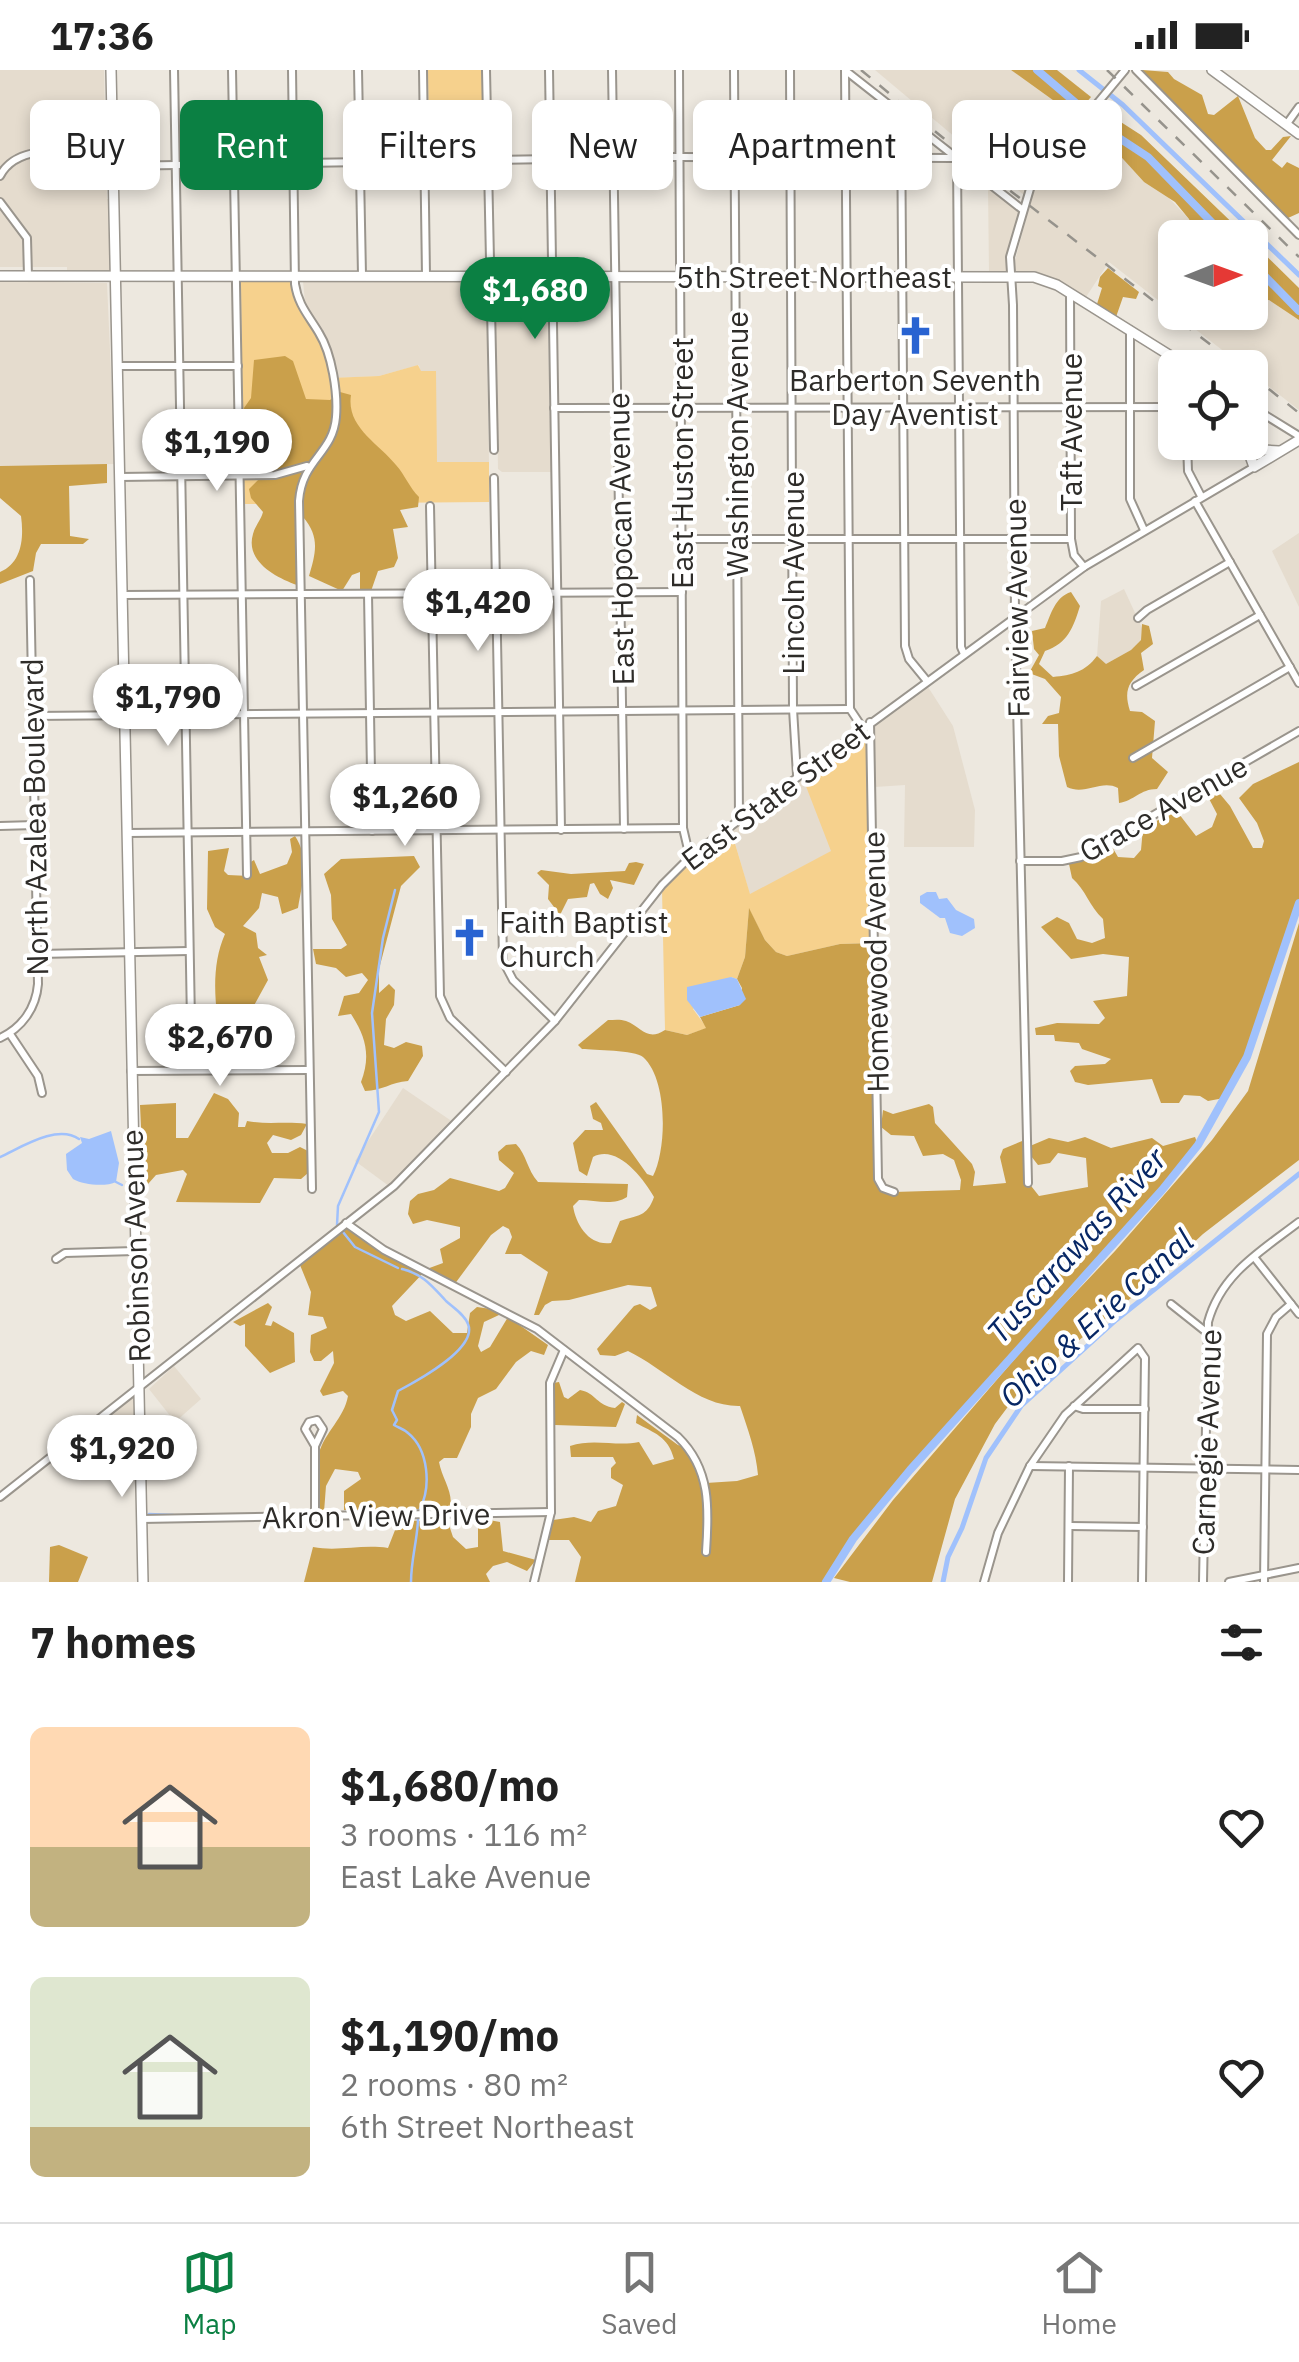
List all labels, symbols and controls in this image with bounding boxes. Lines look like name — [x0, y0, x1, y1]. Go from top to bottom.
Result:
text: 17:36 — [50, 11, 154, 60]
chip: Buy — [30, 100, 160, 190]
chip: Rent — [180, 100, 323, 190]
chip: Filters — [343, 100, 512, 190]
chip: New — [532, 100, 673, 190]
chip: Apartment — [693, 100, 932, 190]
chip: House — [952, 100, 1122, 190]
north arrow — [1158, 220, 1268, 330]
map controls — [1158, 220, 1268, 460]
pin: $1,680 — [454, 257, 616, 342]
street label: 5th Street Northeast — [676, 257, 952, 296]
text: $1,680 — [482, 268, 588, 310]
street label: Washington Avenue — [717, 311, 756, 577]
church icon: Barberton Seventh Day Aventist — [894, 314, 936, 356]
street label: East Huston Street — [662, 337, 701, 589]
button: locate — [1158, 350, 1268, 460]
street label: Taft Avenue — [1051, 353, 1090, 511]
place label: Barberton Seventh Day Aventist — [789, 360, 1041, 433]
street label: East Hopocan Avenue — [598, 392, 642, 686]
pin: $1,190 — [136, 409, 298, 494]
text: $1,190 — [164, 420, 270, 462]
street label: Lincoln Avenue — [773, 471, 812, 675]
street label: Fairview Avenue — [995, 498, 1037, 718]
pin: $1,420 — [397, 569, 559, 654]
text: $1,420 — [425, 580, 531, 622]
street label: North Azalea Boulevard — [12, 658, 56, 976]
pin: $1,790 — [87, 664, 249, 749]
text: $1,790 — [115, 675, 221, 717]
street label: East State Street — [673, 711, 877, 879]
street label: Grace Avenue — [1072, 746, 1254, 870]
pin: $1,260 — [324, 764, 486, 849]
text: $1,260 — [352, 775, 458, 817]
street label: Homewood Avenue — [853, 831, 897, 1093]
place label: Faith Baptist Church — [499, 902, 669, 975]
church icon: Faith Baptist Church — [448, 917, 490, 959]
pin: $2,670 — [139, 1004, 301, 1089]
text: $2,670 — [167, 1015, 273, 1057]
street label: Robinson Avenue — [111, 1129, 159, 1363]
water label: Tuscarawas River — [977, 1137, 1176, 1352]
water label: Ohio & Erie Canal — [990, 1219, 1202, 1416]
street label: Carnegie Avenue — [1183, 1328, 1229, 1556]
pin: $1,920 — [41, 1415, 203, 1500]
text: $1,920 — [69, 1426, 175, 1468]
street label: Akron View Drive — [261, 1494, 491, 1536]
text: 7 homes — [30, 1615, 196, 1670]
icon: filters — [1214, 1615, 1269, 1670]
text: $1,680/mo — [340, 1758, 559, 1813]
icon: home — [110, 1767, 230, 1887]
icon: heart — [1214, 1800, 1269, 1855]
text: 3 rooms · 116 m² — [340, 1813, 587, 1855]
text: East Lake Avenue — [340, 1855, 591, 1897]
text: $1,190/mo — [340, 2008, 559, 2063]
icon: home — [110, 2017, 230, 2137]
icon: heart — [1214, 2050, 1269, 2105]
text: 2 rooms · 80 m² — [340, 2063, 568, 2105]
text: 6th Street Northeast — [340, 2105, 635, 2147]
tab: Map — [182, 2245, 237, 2342]
tab: Saved — [601, 2245, 677, 2342]
tab: Home — [1042, 2245, 1117, 2342]

